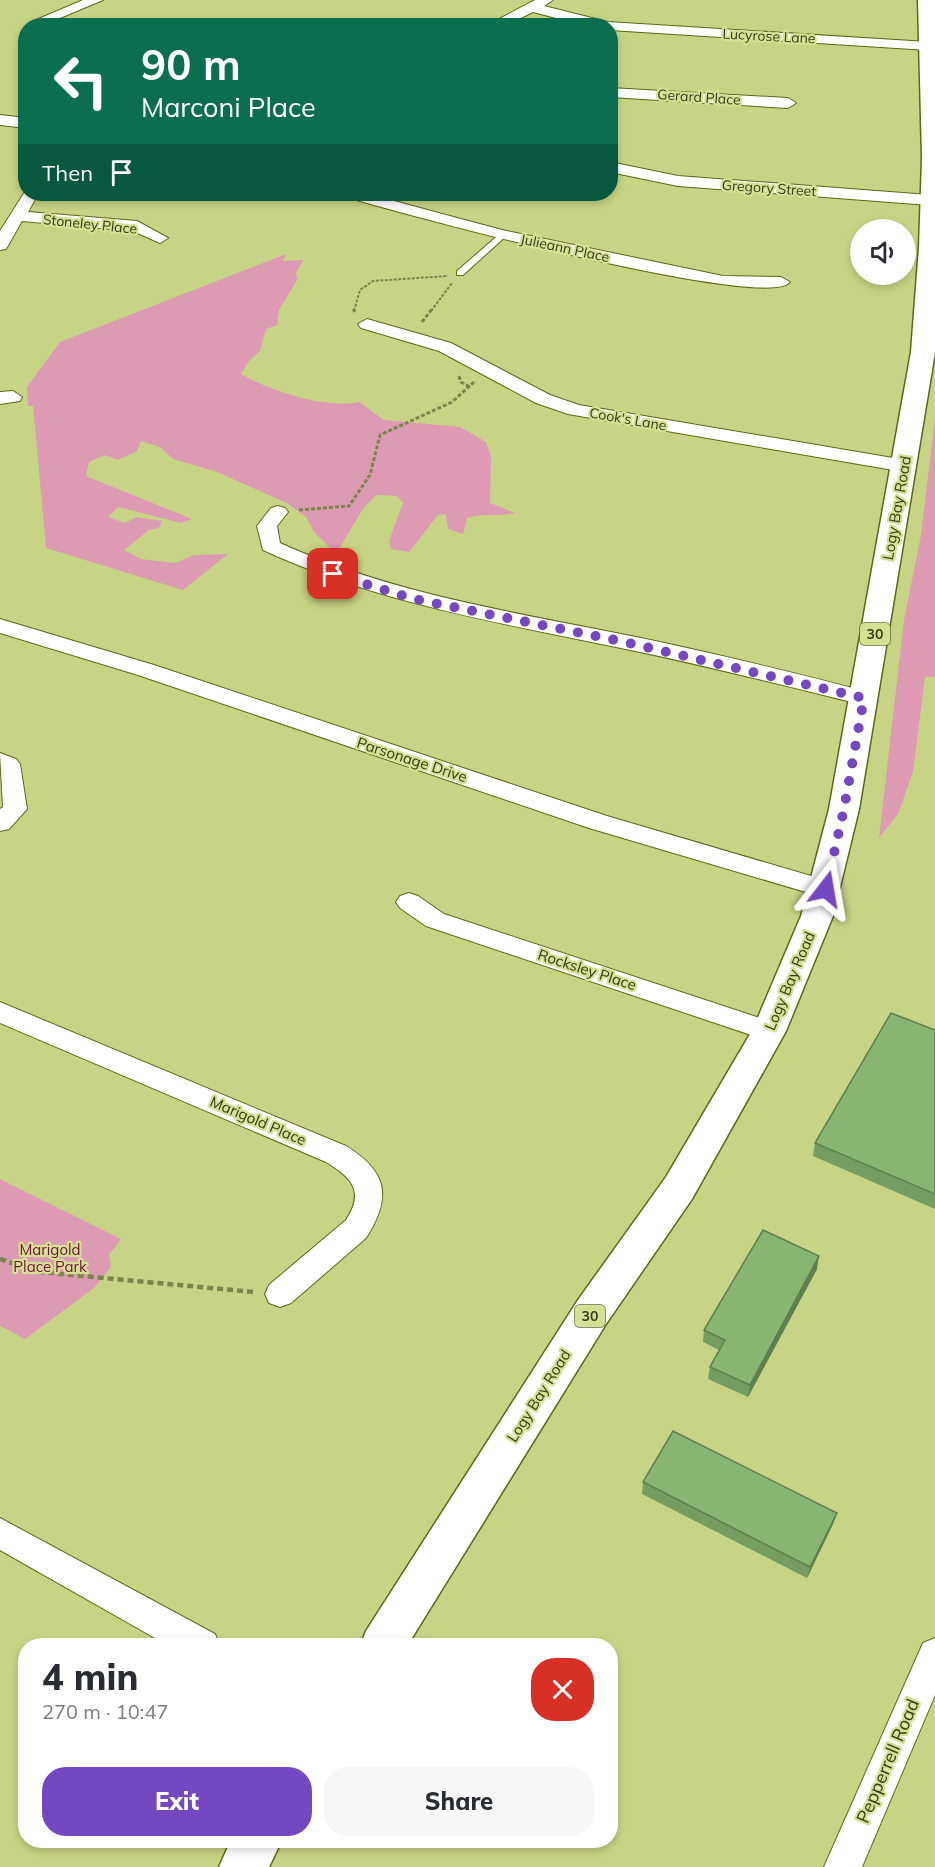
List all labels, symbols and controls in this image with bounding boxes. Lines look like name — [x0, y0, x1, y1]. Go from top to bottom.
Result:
street label: Lucyrose Lane — [722, 25, 816, 47]
text: 90 m — [141, 38, 241, 91]
icon: left — [42, 42, 120, 120]
street label: Gerard Place — [657, 85, 741, 109]
text: Marconi Place — [141, 90, 316, 124]
icon: arrive — [105, 156, 138, 189]
text: Then — [42, 159, 93, 187]
street label: Gregory Street — [721, 176, 817, 200]
street label: Stoneley Place — [42, 210, 138, 238]
map controls — [850, 219, 916, 285]
button: sound — [850, 219, 916, 285]
street label: Julieann Place — [519, 230, 611, 266]
street label: Cook's Lane — [588, 403, 668, 435]
street label: Logy Bay Road — [878, 454, 915, 561]
pin — [307, 548, 358, 599]
icon: arrive — [316, 557, 349, 590]
road number: 30 — [860, 623, 890, 645]
street label: Parsonage Drive — [355, 733, 470, 786]
position arrow — [794, 857, 858, 921]
street label: Logy Bay Road — [760, 929, 819, 1033]
street label: Rocksley Place — [535, 945, 639, 994]
street label: Marigold Place — [207, 1092, 309, 1149]
park label: Marigold Place Park — [13, 1240, 87, 1276]
road number: 30 — [575, 1305, 605, 1327]
street label: Logy Bay Road — [503, 1346, 575, 1445]
text: 4 min — [42, 1654, 138, 1699]
button: close — [531, 1658, 594, 1721]
street label: Pepperrell Road — [851, 1695, 924, 1826]
text: 270 m · 10:47 — [42, 1699, 168, 1724]
button: Exit — [42, 1767, 312, 1836]
button: Share — [324, 1767, 594, 1836]

